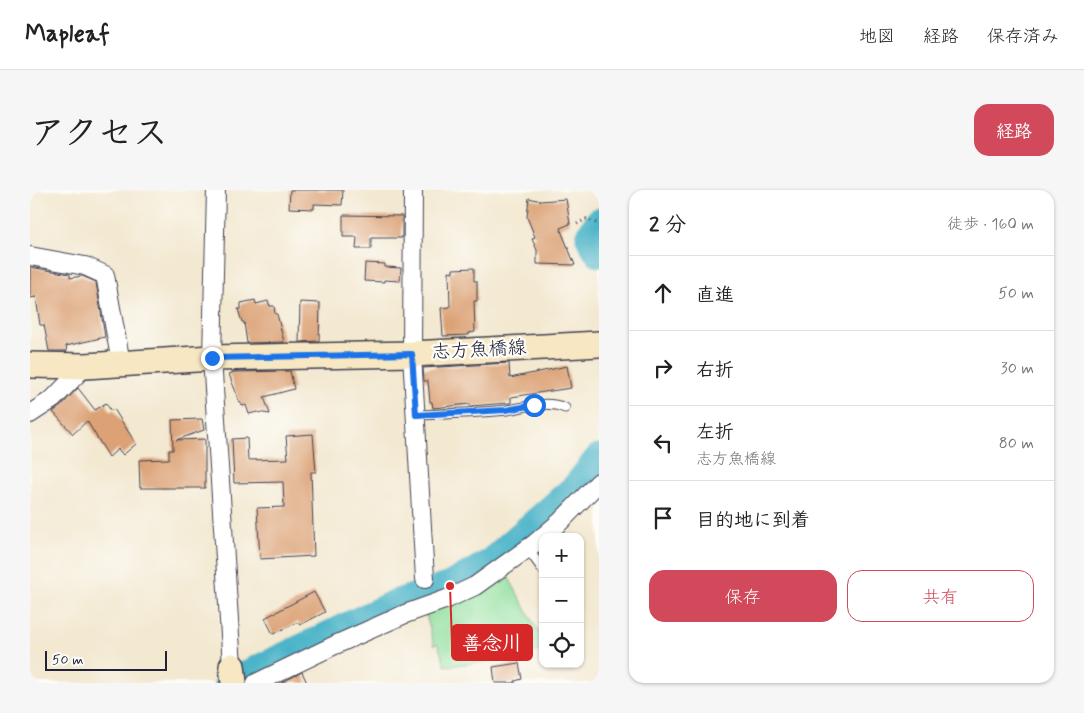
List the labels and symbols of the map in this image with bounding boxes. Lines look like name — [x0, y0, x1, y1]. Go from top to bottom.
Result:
street label: 志方魚橋線 — [431, 335, 527, 365]
route end — [201, 347, 224, 370]
route start — [523, 394, 546, 417]
callout: 善念川 — [452, 625, 532, 660]
text: 善念川 — [462, 631, 522, 658]
scale bar — [45, 648, 168, 671]

